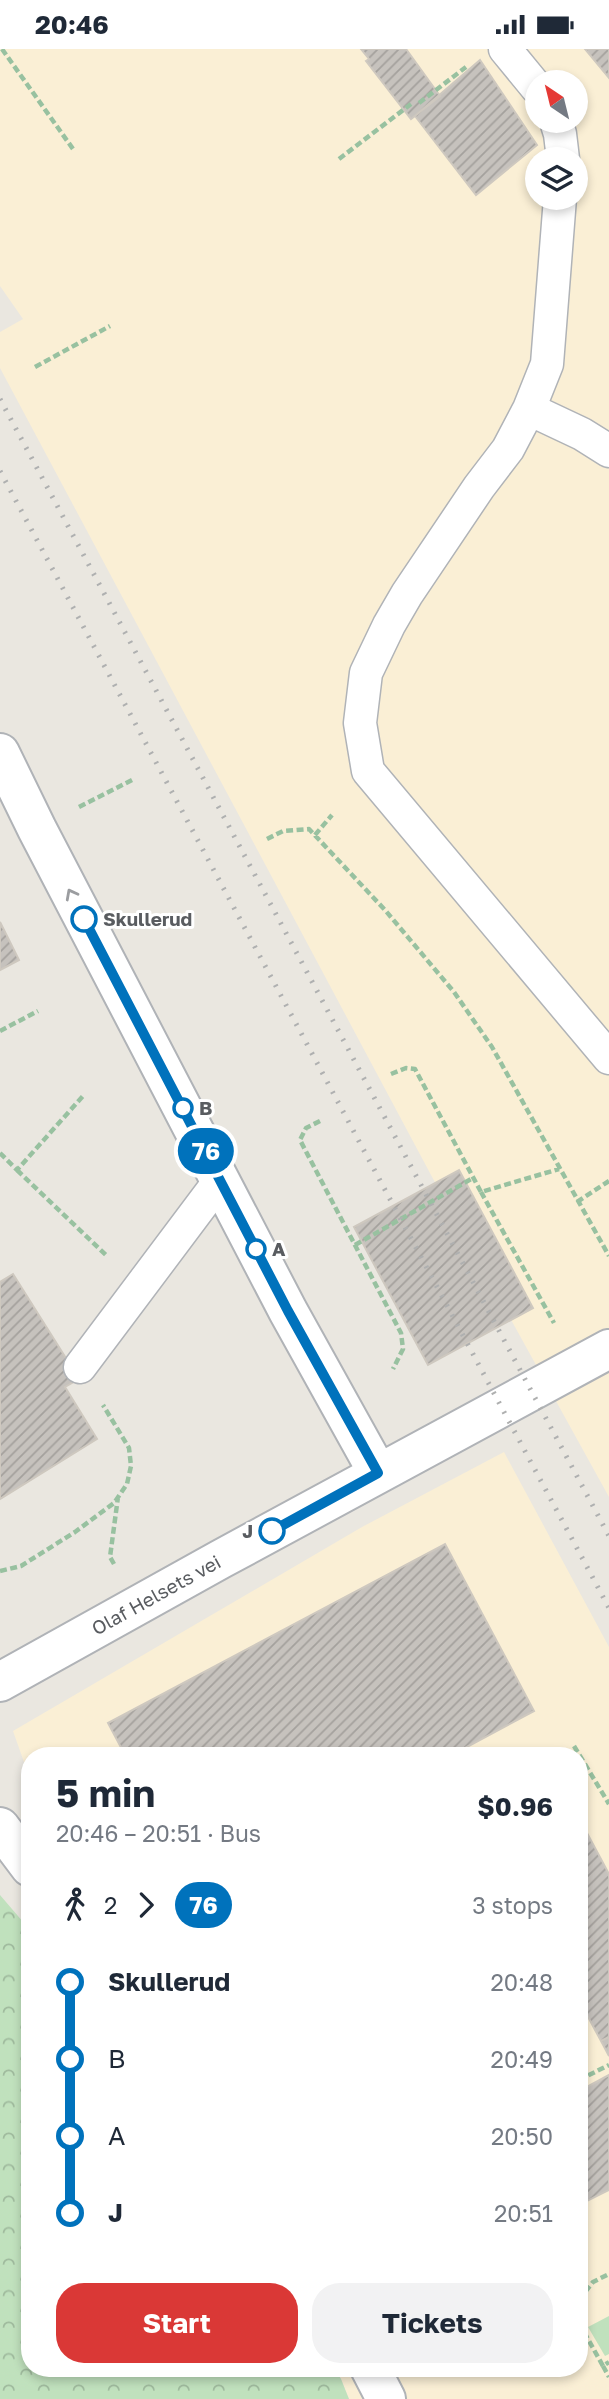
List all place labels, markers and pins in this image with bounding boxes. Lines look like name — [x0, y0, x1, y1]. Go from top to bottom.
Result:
marker: Skullerud — [71, 906, 97, 932]
place label: Skullerud — [103, 907, 192, 930]
place label: B — [199, 1096, 212, 1119]
marker: B — [173, 1098, 193, 1118]
place label: A — [272, 1237, 286, 1260]
marker: A — [246, 1239, 266, 1259]
marker: J — [259, 1518, 285, 1544]
place label: J — [242, 1519, 253, 1542]

